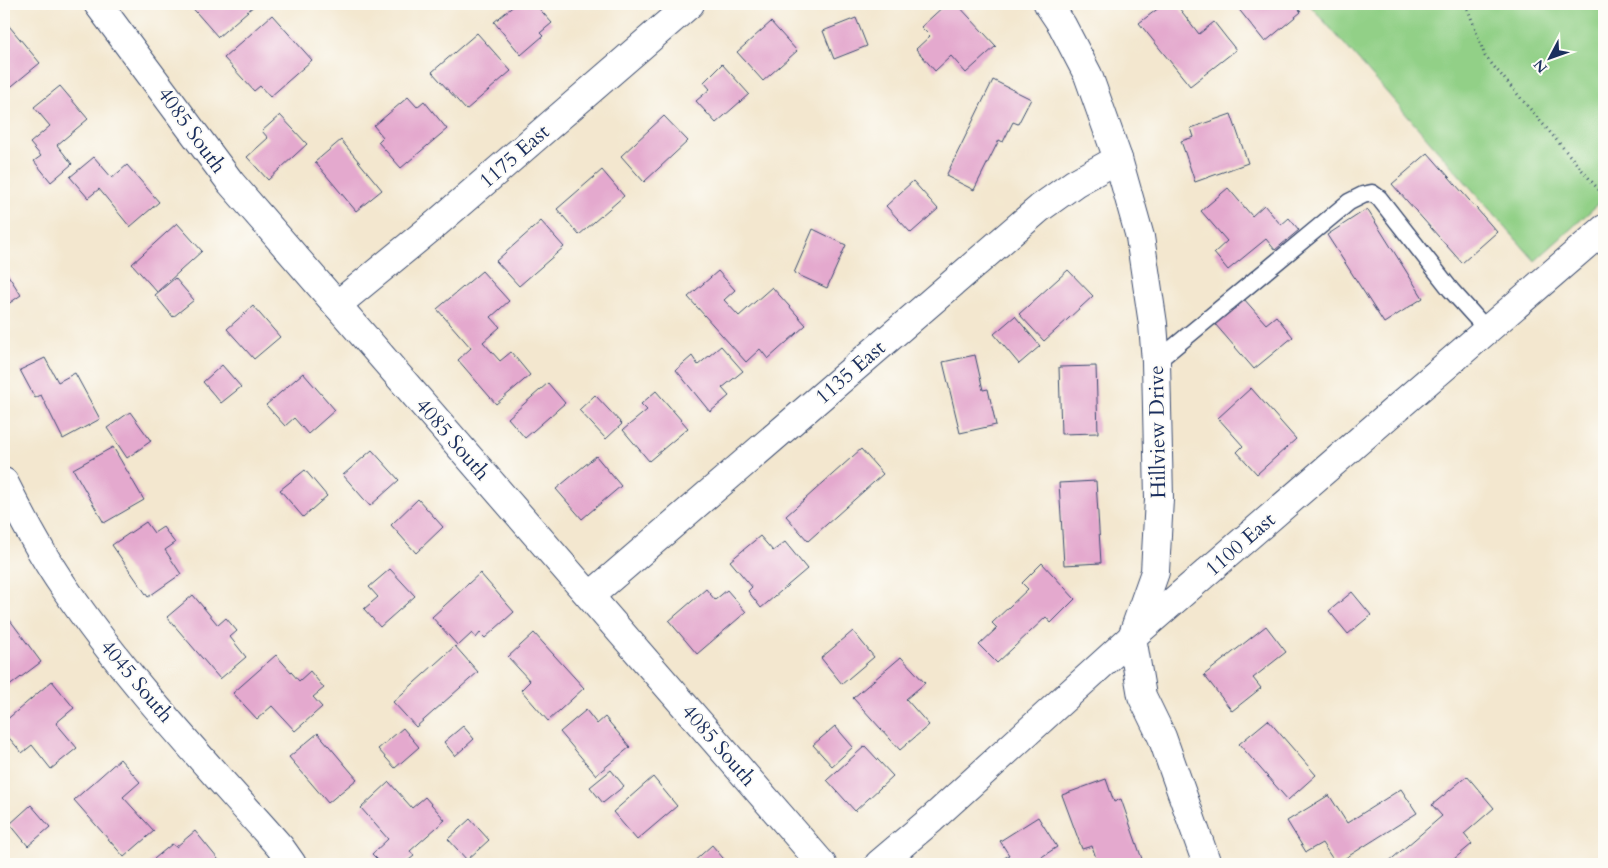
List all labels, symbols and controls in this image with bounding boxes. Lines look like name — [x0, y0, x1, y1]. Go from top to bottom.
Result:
north arrow — [1526, 32, 1576, 82]
text: N — [1529, 55, 1552, 77]
street label: 4085 South — [150, 81, 233, 180]
street label: 1175 East — [473, 118, 556, 195]
street label: 1135 East — [809, 334, 892, 411]
street label: Hillview Drive — [1142, 365, 1173, 499]
street label: 4085 South — [409, 392, 497, 487]
street label: 1100 East — [1199, 506, 1282, 583]
street label: 4045 South — [93, 634, 180, 729]
street label: 4085 South — [675, 698, 763, 793]

